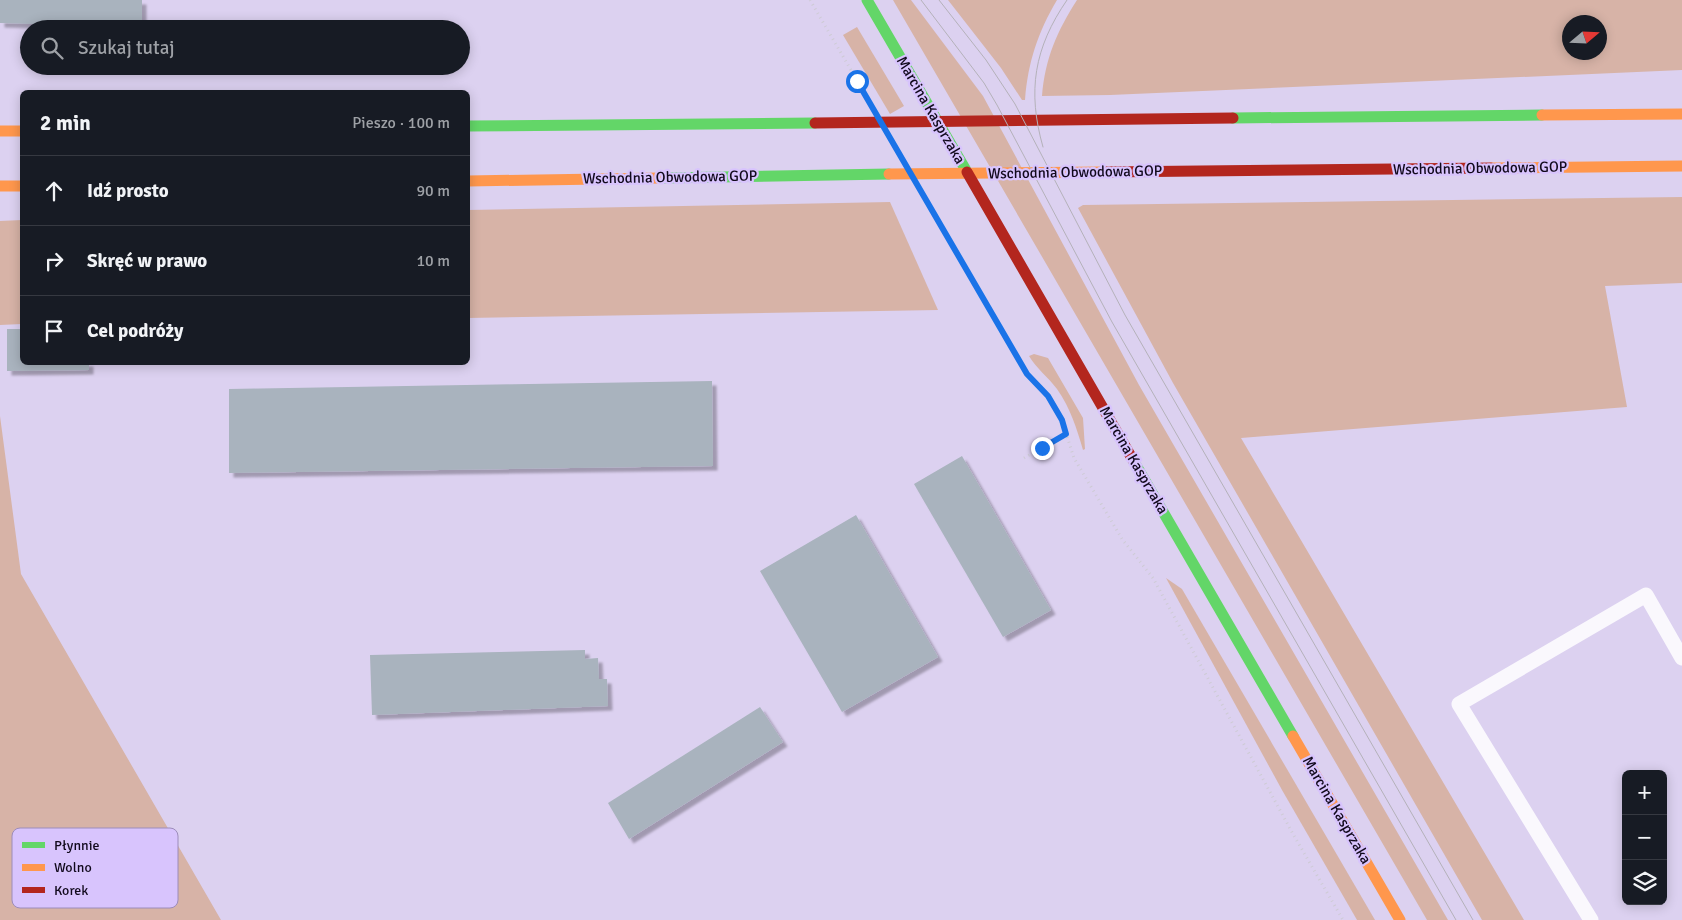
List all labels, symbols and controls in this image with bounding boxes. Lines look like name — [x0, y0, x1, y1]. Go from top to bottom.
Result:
north arrow — [1562, 15, 1607, 60]
search box — [20, 20, 470, 75]
icon: search — [38, 34, 66, 62]
text: Szukaj tutaj — [78, 36, 175, 60]
street label: Marcina Kasprzaka — [893, 53, 969, 167]
route start — [846, 70, 869, 93]
text: 2 min — [40, 110, 91, 136]
text: Pieszo · 100 m — [352, 113, 450, 133]
street label: Wschodnia Obwodowa GOP — [1393, 157, 1567, 179]
street label: Wschodnia Obwodowa GOP — [988, 161, 1162, 183]
street label: Wschodnia Obwodowa GOP — [583, 166, 757, 188]
icon: ahead — [40, 177, 68, 205]
text: Idź prosto — [87, 179, 169, 203]
text: 90 m — [416, 181, 450, 201]
icon: right — [40, 247, 68, 275]
text: Skręć w prawo — [87, 249, 207, 273]
text: 10 m — [416, 251, 450, 271]
icon: arrive — [40, 317, 68, 345]
text: Cel podróży — [87, 319, 183, 343]
street label: Marcina Kasprzaka — [1096, 403, 1172, 517]
route end — [1031, 437, 1054, 460]
street label: Marcina Kasprzaka — [1299, 753, 1375, 867]
map controls — [1622, 770, 1667, 905]
button: + — [1622, 770, 1667, 815]
button: − — [1622, 815, 1667, 860]
legend — [12, 828, 178, 908]
text: Płynnie — [54, 837, 99, 854]
text: Wolno — [54, 859, 92, 876]
button: layers — [1622, 860, 1667, 905]
text: Korek — [54, 882, 88, 899]

